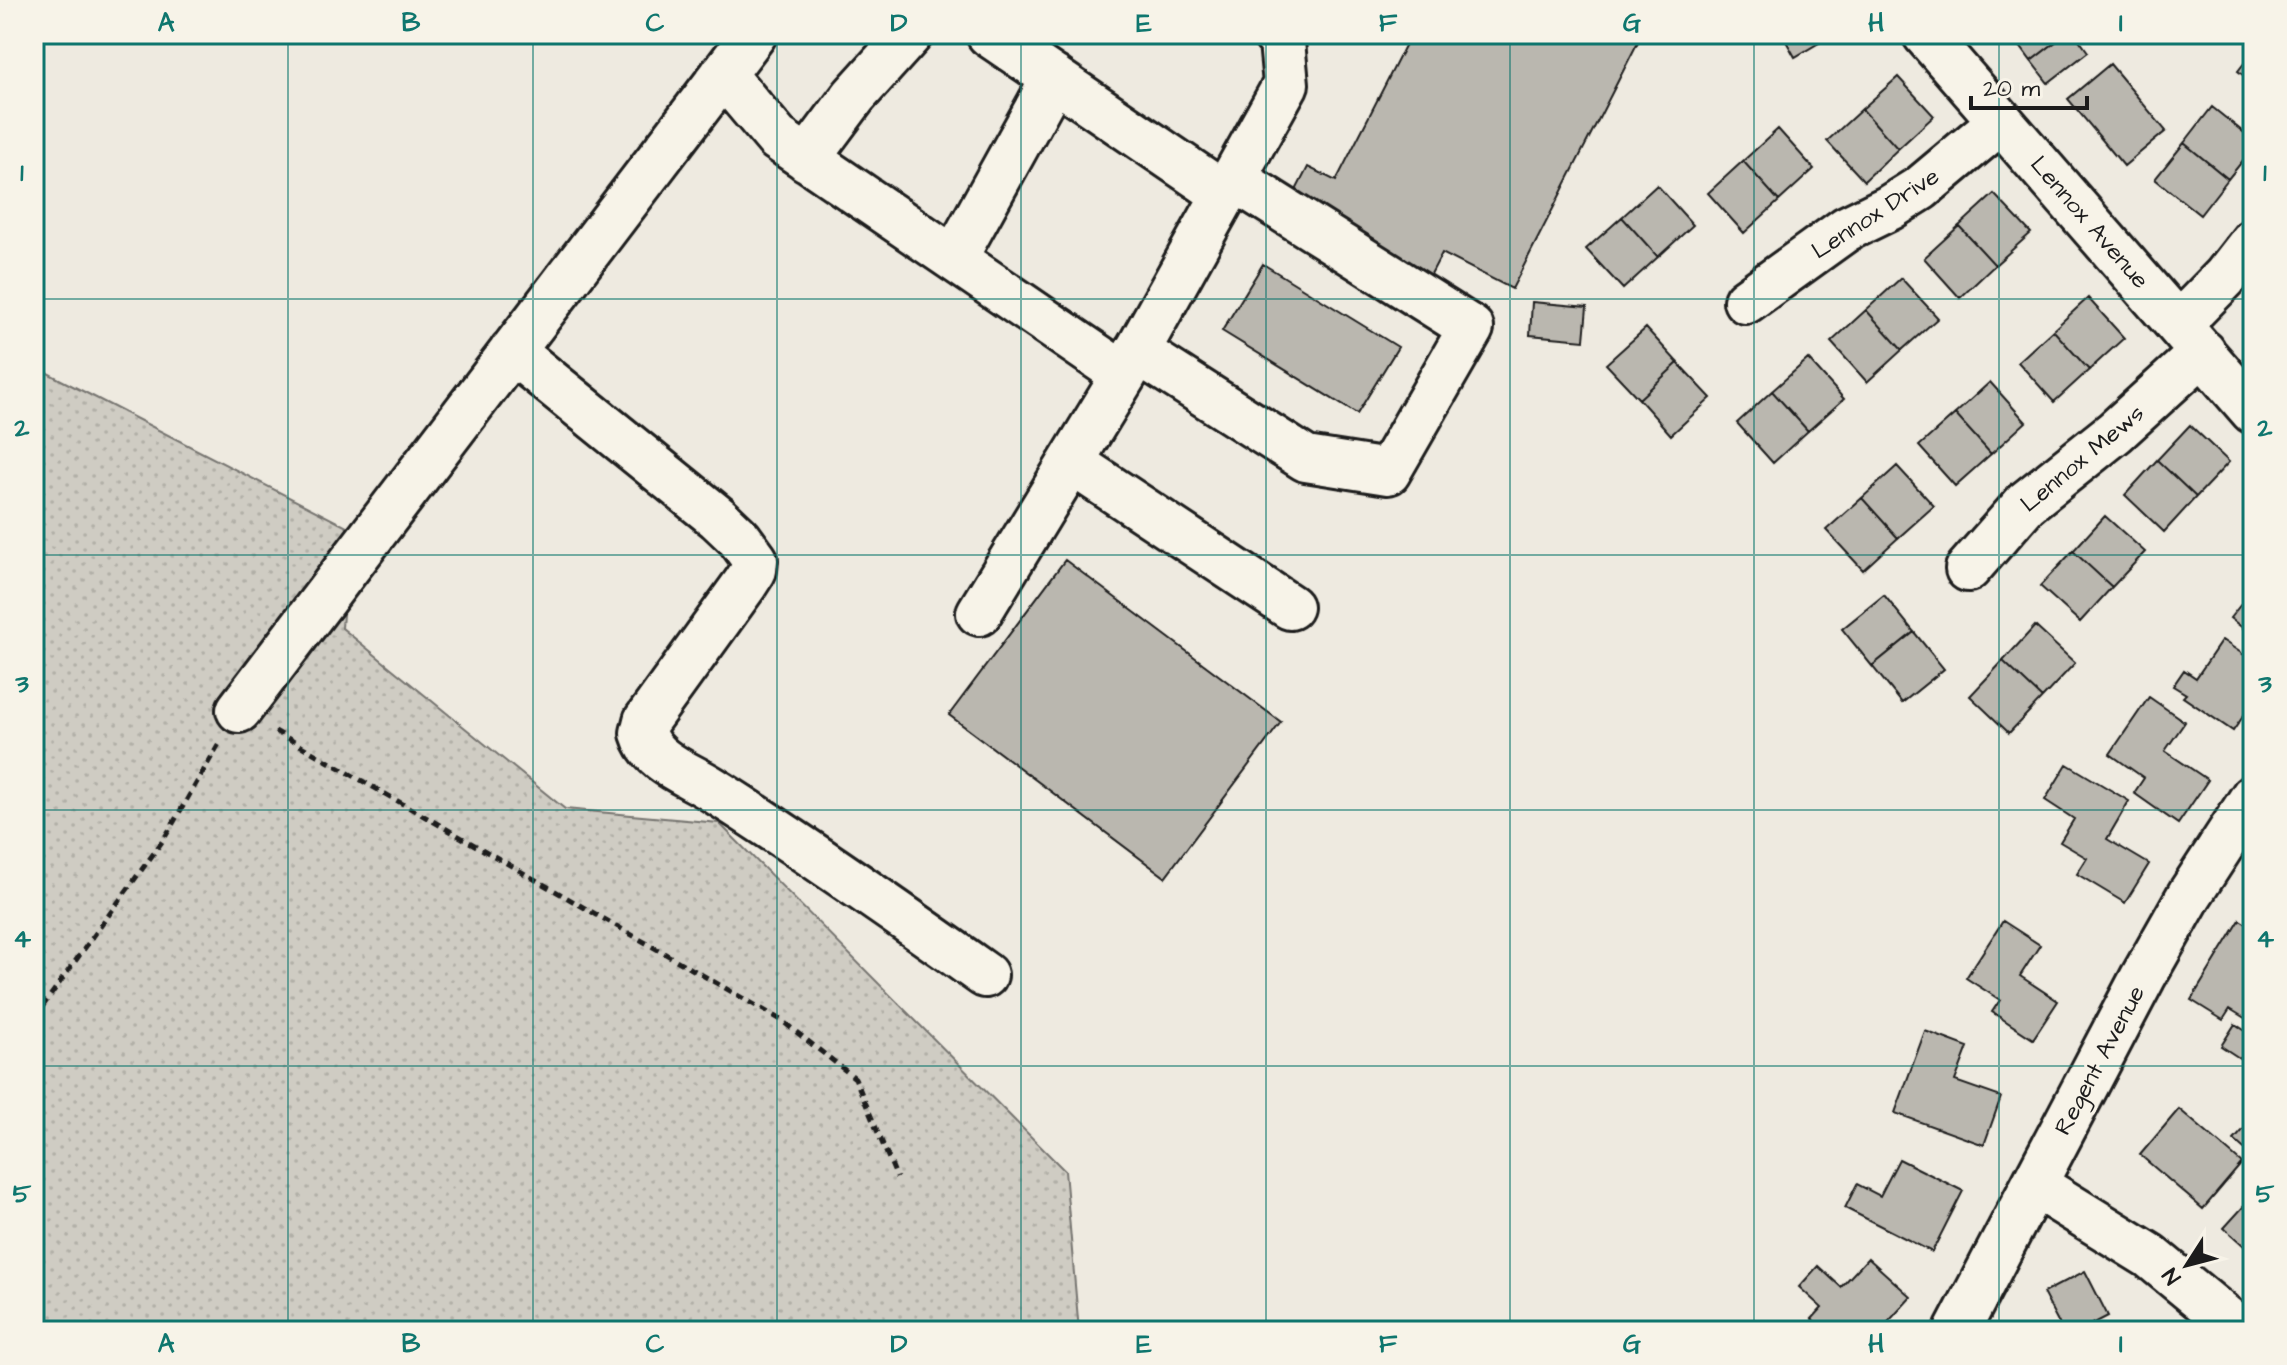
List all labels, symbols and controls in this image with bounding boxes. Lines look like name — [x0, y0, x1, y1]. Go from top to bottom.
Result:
text: A — [158, 5, 175, 41]
text: B — [402, 5, 421, 41]
text: C — [646, 5, 665, 41]
text: D — [891, 5, 908, 41]
text: E — [1136, 5, 1152, 41]
text: F — [1379, 5, 1398, 41]
text: G — [1623, 5, 1641, 41]
text: H — [1868, 5, 1884, 41]
text: I — [2119, 5, 2123, 41]
scale bar — [1971, 60, 2087, 110]
text: 20 m — [1983, 72, 2040, 106]
street label: Lennox Avenue — [2022, 149, 2157, 296]
text: 1 — [20, 155, 24, 191]
text: 1 — [2263, 155, 2267, 191]
street label: Lennox Drive — [1805, 160, 1946, 268]
street label: Lennox Mews — [2013, 397, 2152, 521]
text: 2 — [14, 410, 30, 446]
text: 2 — [2257, 410, 2273, 446]
text: 3 — [14, 666, 29, 702]
text: 3 — [2257, 666, 2272, 702]
text: 4 — [13, 921, 31, 957]
text: 4 — [2256, 921, 2274, 957]
street label: Regent Avenue — [2046, 980, 2154, 1142]
text: 5 — [13, 1176, 32, 1212]
text: 5 — [2256, 1176, 2275, 1212]
north arrow — [2147, 1225, 2227, 1305]
text: N — [2155, 1261, 2189, 1291]
text: A — [158, 1326, 175, 1362]
text: B — [402, 1326, 421, 1362]
text: C — [646, 1326, 665, 1362]
text: D — [891, 1326, 908, 1362]
text: E — [1136, 1326, 1152, 1362]
text: F — [1379, 1326, 1398, 1362]
text: G — [1623, 1326, 1641, 1362]
text: H — [1868, 1326, 1884, 1362]
text: I — [2119, 1326, 2123, 1362]

